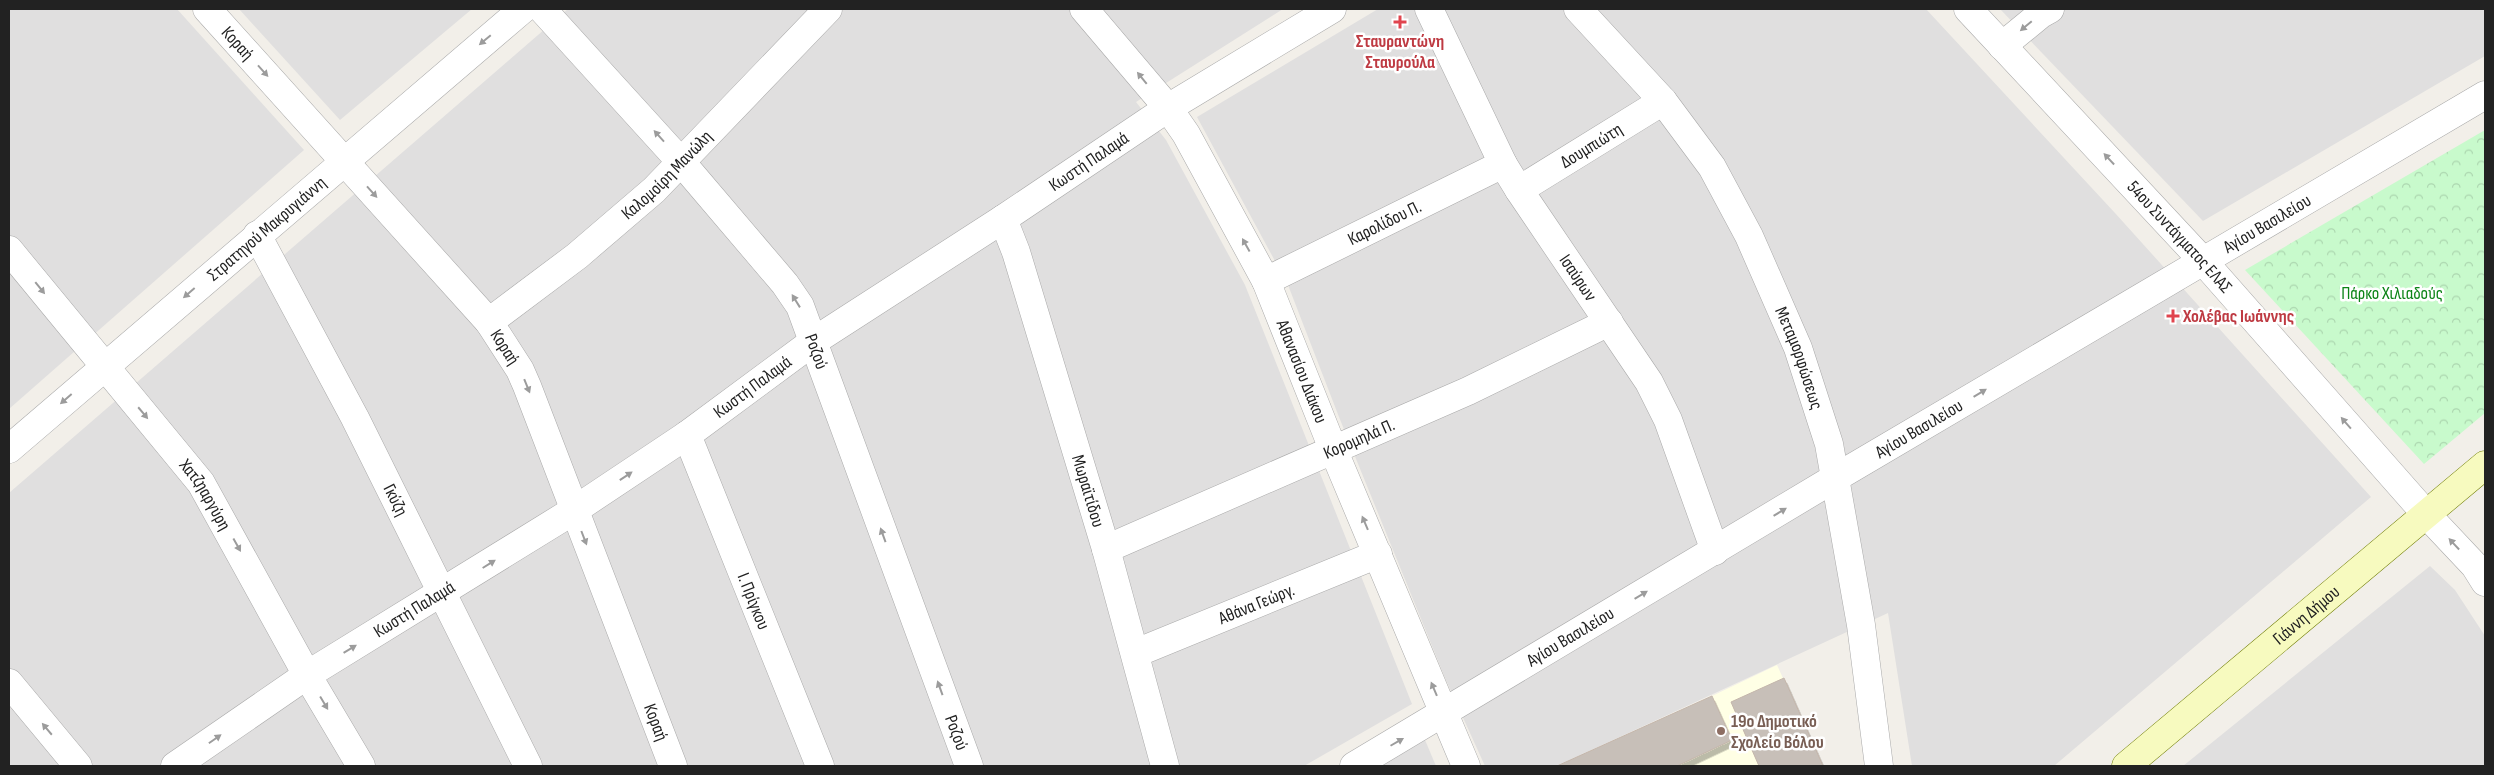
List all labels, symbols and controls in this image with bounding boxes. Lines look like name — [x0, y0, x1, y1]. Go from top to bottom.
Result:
marker: Σταυραντώνη Σταυρούλα — [1394, 16, 1406, 28]
one-way arrow — [2019, 21, 2032, 32]
street label: Κοραή — [217, 22, 258, 64]
place label: Σταυραντώνη Σταυρούλα — [1356, 31, 1444, 73]
one-way arrow — [479, 35, 492, 46]
one-way arrow — [257, 65, 269, 77]
one-way arrow — [1137, 71, 1148, 84]
street label: Δουμπιώτη — [1556, 118, 1626, 172]
street label: Καλομοίρη Μανώλη — [617, 126, 716, 224]
street label: Κωστή Παλαμά — [1045, 127, 1133, 196]
one-way arrow — [653, 130, 664, 143]
one-way arrow — [2103, 154, 2115, 166]
street label: Στρατηγού Μακρυγιάννη — [203, 172, 330, 285]
street label: 54ου Συντάγματος ΕΛΑΣ — [2123, 176, 2237, 297]
one-way arrow — [366, 186, 378, 198]
street label: Αγίου Βασιλείου — [2219, 190, 2315, 258]
street label: Καρολίδου Π. — [1344, 196, 1424, 250]
one-way arrow — [1242, 238, 1251, 251]
street label: Ισαύρων — [1555, 250, 1601, 305]
one-way arrow — [34, 281, 45, 294]
park label: Πάρκο Χιλιαδούς — [2341, 283, 2443, 304]
one-way arrow — [182, 288, 195, 299]
one-way arrow — [792, 295, 801, 308]
street label: Μεταμορφώσεως — [1771, 303, 1828, 412]
place label: Χολέβας Ιωάννης — [2182, 306, 2294, 327]
marker: Χολέβας Ιωάννης — [2167, 310, 2179, 322]
street label: Αθανασίου Διάκου — [1272, 316, 1332, 426]
street label: Κοραή — [486, 325, 524, 369]
street label: Ροζού — [801, 331, 833, 372]
street label: Κωστή Παλαμά — [709, 351, 796, 422]
one-way arrow — [524, 379, 532, 393]
one-way arrow — [1974, 388, 1987, 397]
one-way arrow — [59, 394, 72, 405]
street label: Αγίου Βασιλείου — [1870, 395, 1966, 463]
one-way arrow — [137, 407, 148, 419]
street label: Κορομηλά Π. — [1320, 414, 1398, 463]
one-way arrow — [2340, 418, 2352, 430]
street label: Μωραϊτίδου — [1068, 452, 1109, 530]
street label: Χατζηαργύρη — [174, 454, 235, 534]
one-way arrow — [619, 471, 632, 481]
street label: Γκύζη — [379, 480, 412, 519]
one-way arrow — [1774, 507, 1787, 516]
one-way arrow — [1360, 516, 1368, 530]
one-way arrow — [879, 528, 886, 543]
one-way arrow — [581, 531, 588, 546]
one-way arrow — [232, 539, 241, 552]
one-way arrow — [2448, 539, 2460, 551]
one-way arrow — [482, 559, 495, 568]
street label: Ι. Πρίγκου — [733, 570, 775, 632]
street label: Κωστή Παλαμά — [370, 576, 459, 642]
street label: Αθάνα Γεώργ. — [1214, 579, 1297, 629]
street label: Γιάννη Δήμου — [2268, 581, 2344, 649]
one-way arrow — [1635, 591, 1648, 600]
street label: Αγίου Βασιλείου — [1522, 602, 1618, 671]
one-way arrow — [344, 644, 357, 653]
one-way arrow — [936, 680, 943, 695]
one-way arrow — [1430, 682, 1438, 696]
one-way arrow — [319, 696, 328, 709]
street label: Κοραή — [640, 701, 673, 744]
place label: 19ο Δημοτικό Σχολείο Βόλου — [1731, 711, 1824, 753]
street label: Ροζού — [941, 712, 973, 753]
one-way arrow — [41, 723, 52, 736]
marker: 19ο Δημοτικό Σχολείο Βόλου — [1715, 725, 1727, 737]
one-way arrow — [208, 734, 222, 744]
one-way arrow — [1390, 737, 1403, 746]

